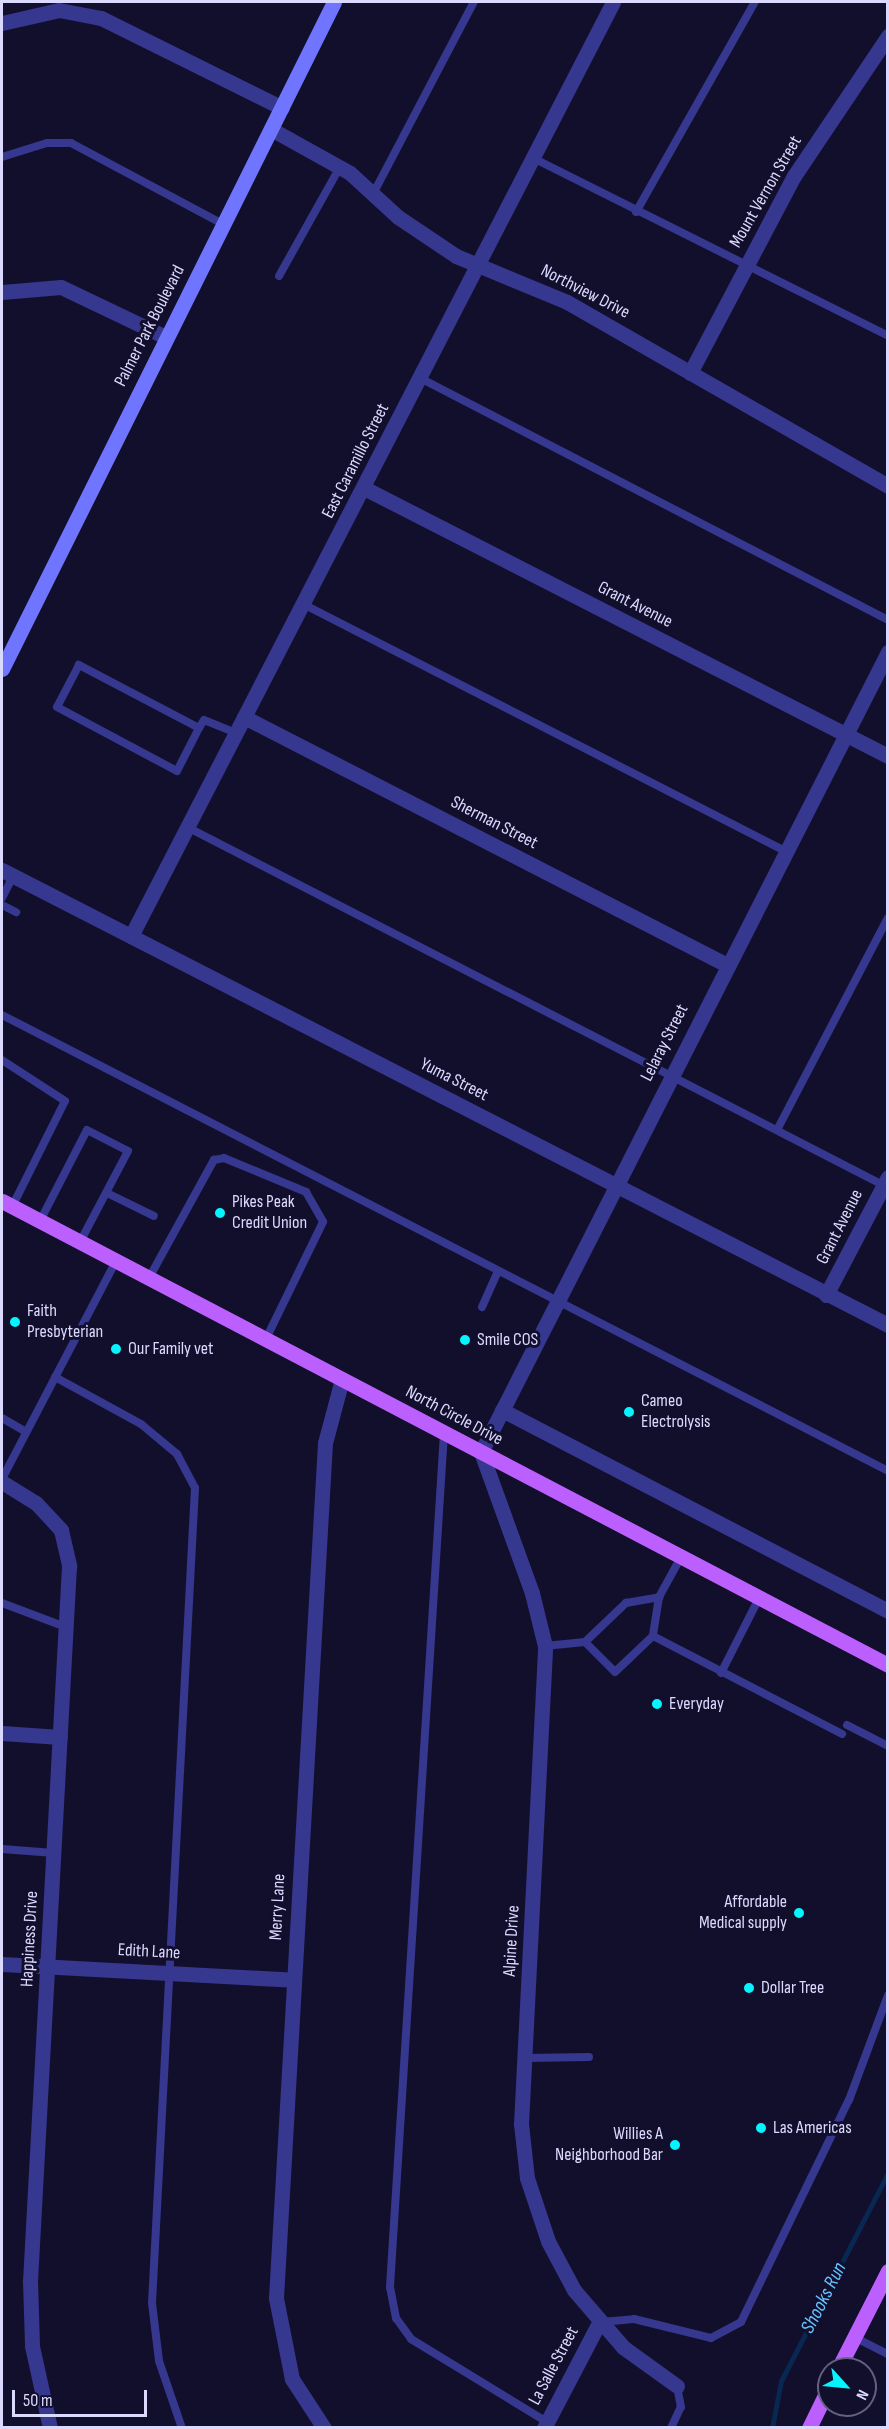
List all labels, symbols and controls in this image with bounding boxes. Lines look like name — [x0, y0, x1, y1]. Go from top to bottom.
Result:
street label: Mount Vernon Street — [725, 132, 807, 252]
street label: Northview Drive — [537, 260, 633, 324]
street label: Palmer Park Boulevard — [110, 262, 190, 390]
street label: East Caramillo Street — [318, 400, 394, 522]
street label: Grant Avenue — [594, 577, 676, 633]
street label: Sherman Street — [447, 792, 541, 854]
street label: Lelaray Street — [636, 1001, 694, 1085]
street label: Yuma Street — [416, 1054, 492, 1106]
street label: Grant Avenue — [812, 1186, 868, 1268]
place label: Pikes Peak Credit Union — [232, 1192, 307, 1234]
marker: Pikes Peak Credit Union — [213, 1206, 227, 1220]
place label: Faith Presbyterian — [27, 1301, 103, 1344]
marker: Faith Presbyterian — [8, 1315, 22, 1329]
place label: Smile COS — [477, 1329, 538, 1351]
marker: Smile COS — [458, 1333, 472, 1347]
place label: Our Family vet — [128, 1338, 213, 1360]
marker: Our Family vet — [109, 1342, 123, 1356]
street label: North Circle Drive — [402, 1381, 506, 1451]
place label: Cameo Electrolysis — [641, 1391, 710, 1434]
marker: Cameo Electrolysis — [622, 1405, 636, 1419]
place label: Everyday — [669, 1693, 724, 1715]
marker: Everyday — [650, 1697, 664, 1711]
street label: Merry Lane — [265, 1873, 291, 1941]
street label: Happiness Drive — [17, 1890, 43, 1988]
place label: Affordable Medical supply — [699, 1892, 787, 1934]
street label: Alpine Drive — [499, 1905, 525, 1977]
marker: Affordable Medical supply — [792, 1906, 806, 1920]
street label: Edith Lane — [117, 1940, 181, 1964]
place label: Dollar Tree — [761, 1977, 824, 1999]
marker: Dollar Tree — [742, 1981, 756, 1995]
place label: Las Americas — [773, 2117, 852, 2139]
marker: Las Americas — [754, 2121, 768, 2135]
place label: Willies A Neighborhood Bar — [555, 2124, 663, 2166]
marker: Willies A Neighborhood Bar — [668, 2138, 682, 2152]
water label: Shooks Run — [796, 2259, 852, 2337]
street label: La Salle Street — [524, 2323, 584, 2409]
north arrow — [817, 2357, 877, 2417]
scale bar — [15, 2378, 150, 2416]
text: N — [851, 2386, 872, 2403]
text: 50 m — [23, 2390, 53, 2411]

